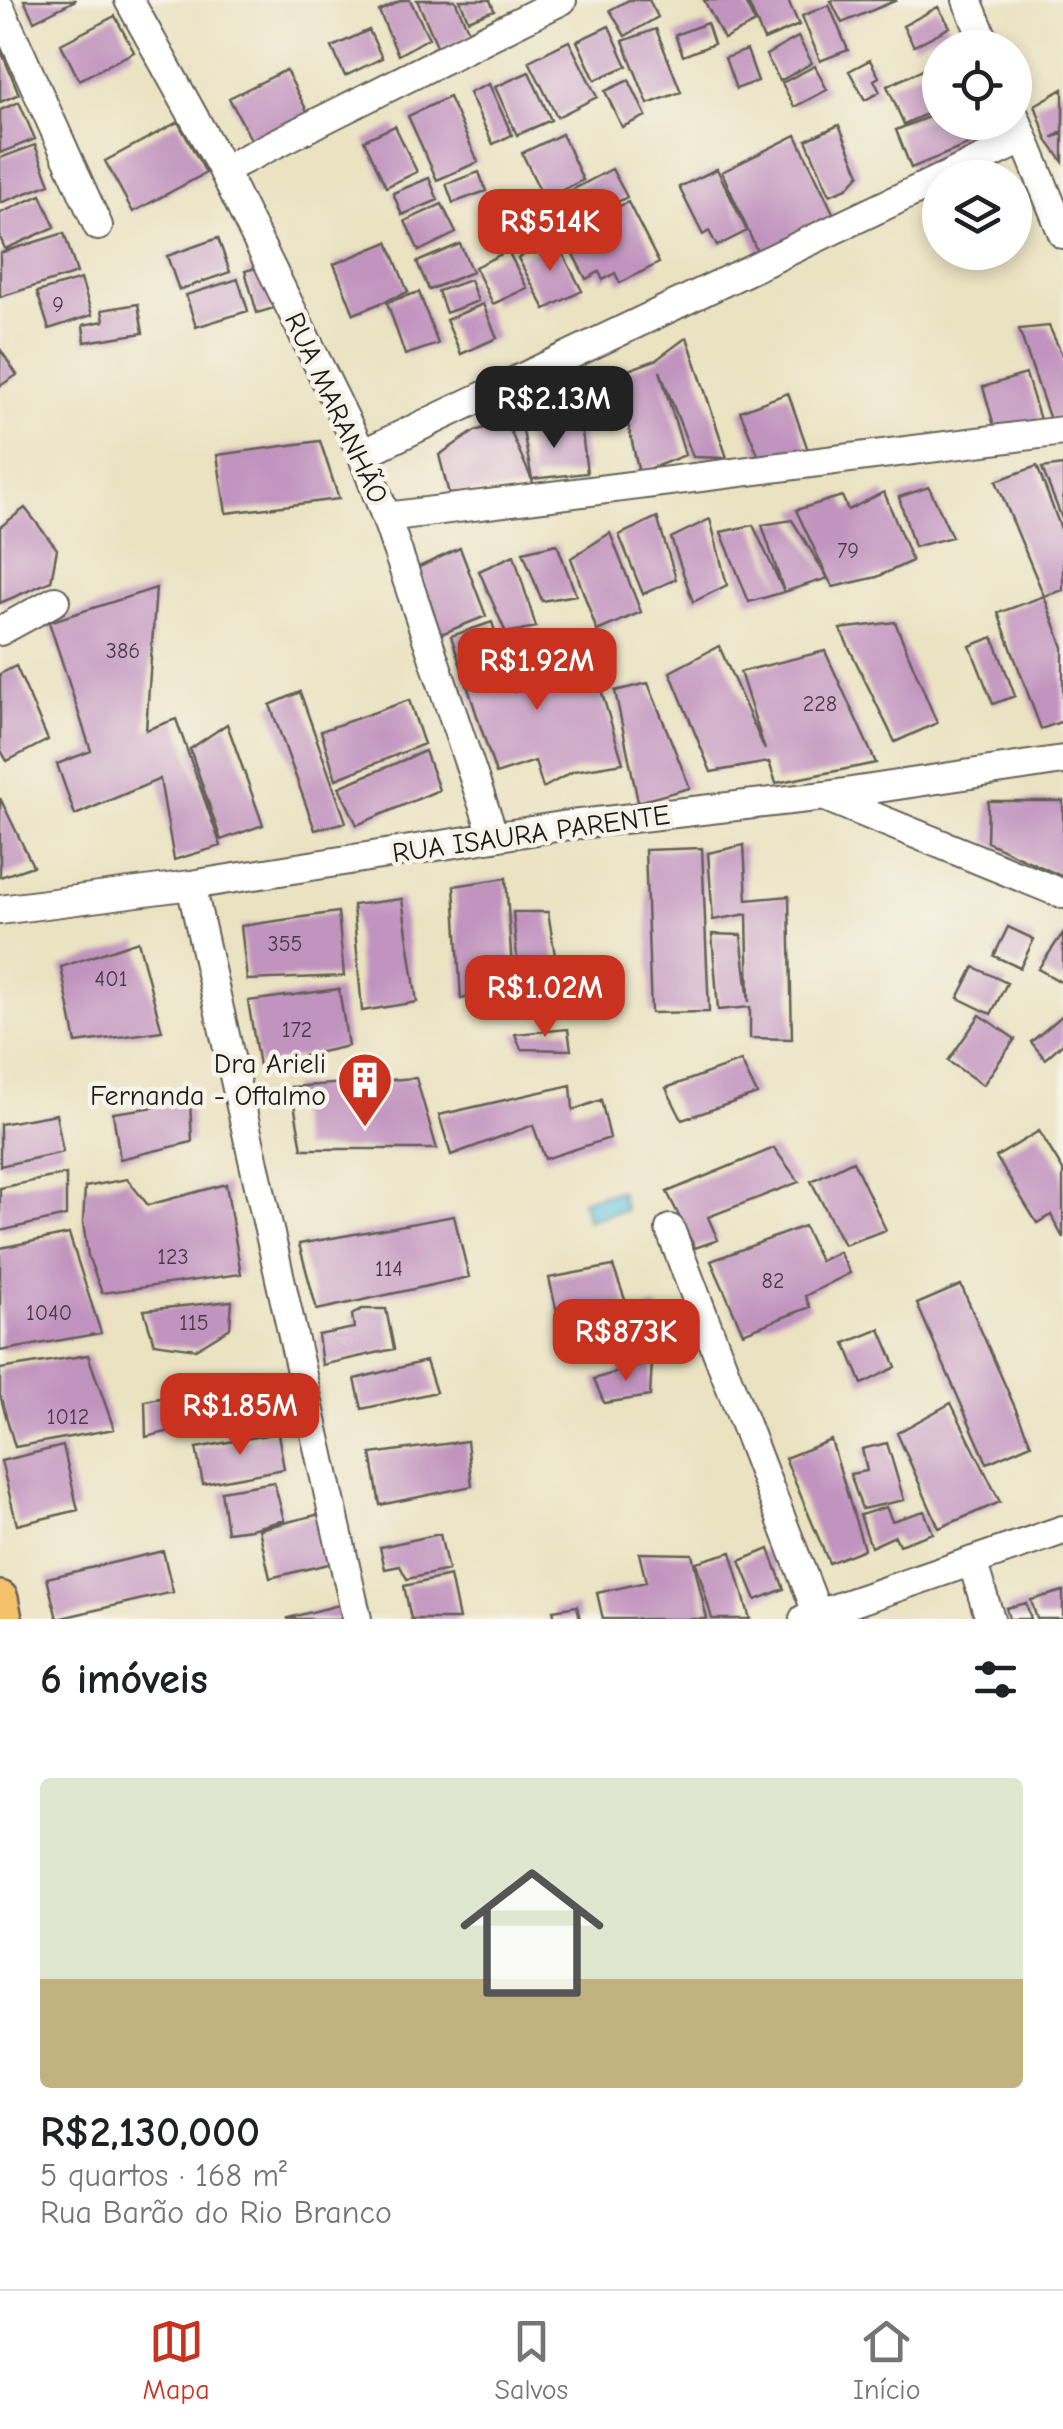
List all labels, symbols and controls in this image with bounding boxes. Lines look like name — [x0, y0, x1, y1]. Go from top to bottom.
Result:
map controls — [922, 30, 1032, 270]
button: locate — [922, 30, 1032, 140]
button: layers — [922, 160, 1032, 270]
pin: R$514K — [469, 189, 631, 274]
text: R$514K — [500, 203, 600, 240]
house number: 9 — [52, 292, 64, 318]
street label: RUA MARANHÃO — [278, 307, 395, 508]
pin: R$2.13M — [462, 366, 646, 451]
text: R$2.13M — [497, 380, 611, 417]
house number: 79 — [837, 538, 859, 564]
pin: R$1.92M — [445, 628, 629, 713]
house number: 386 — [106, 638, 140, 664]
text: R$1.92M — [480, 642, 594, 679]
house number: 228 — [803, 691, 837, 717]
street label: RUA ISAURA PARENTE — [390, 799, 672, 869]
house number: 355 — [268, 931, 302, 957]
pin: R$1.02M — [453, 955, 637, 1040]
house number: 401 — [95, 966, 127, 992]
text: R$1.02M — [487, 969, 603, 1006]
house number: 172 — [282, 1017, 312, 1043]
place label: Dra Arieli Fernanda - Oftalmo — [90, 1048, 326, 1112]
building icon: Dra Arieli Fernanda - Oftalmo — [335, 1050, 395, 1129]
house number: 123 — [157, 1244, 189, 1270]
house number: 114 — [375, 1256, 403, 1282]
house number: 82 — [762, 1268, 784, 1294]
pin: R$873K — [545, 1299, 707, 1384]
house number: 1040 — [26, 1300, 72, 1326]
house number: 115 — [179, 1310, 209, 1336]
text: R$873K — [575, 1313, 677, 1350]
pin: R$1.85M — [148, 1373, 332, 1458]
text: R$1.85M — [182, 1387, 298, 1424]
house number: 1012 — [47, 1404, 89, 1430]
icon: filters — [968, 1652, 1023, 1707]
text: 6 imóveis — [40, 1655, 208, 1704]
icon: home — [442, 1843, 622, 2023]
text: R$2,130,000 — [40, 2108, 260, 2157]
text: 5 quartos · 168 m² — [40, 2157, 287, 2194]
text: Rua Barão do Rio Branco — [40, 2194, 392, 2231]
tab: Mapa — [142, 2314, 210, 2406]
tab: Salvos — [495, 2314, 568, 2406]
tab: Início — [853, 2314, 921, 2406]

